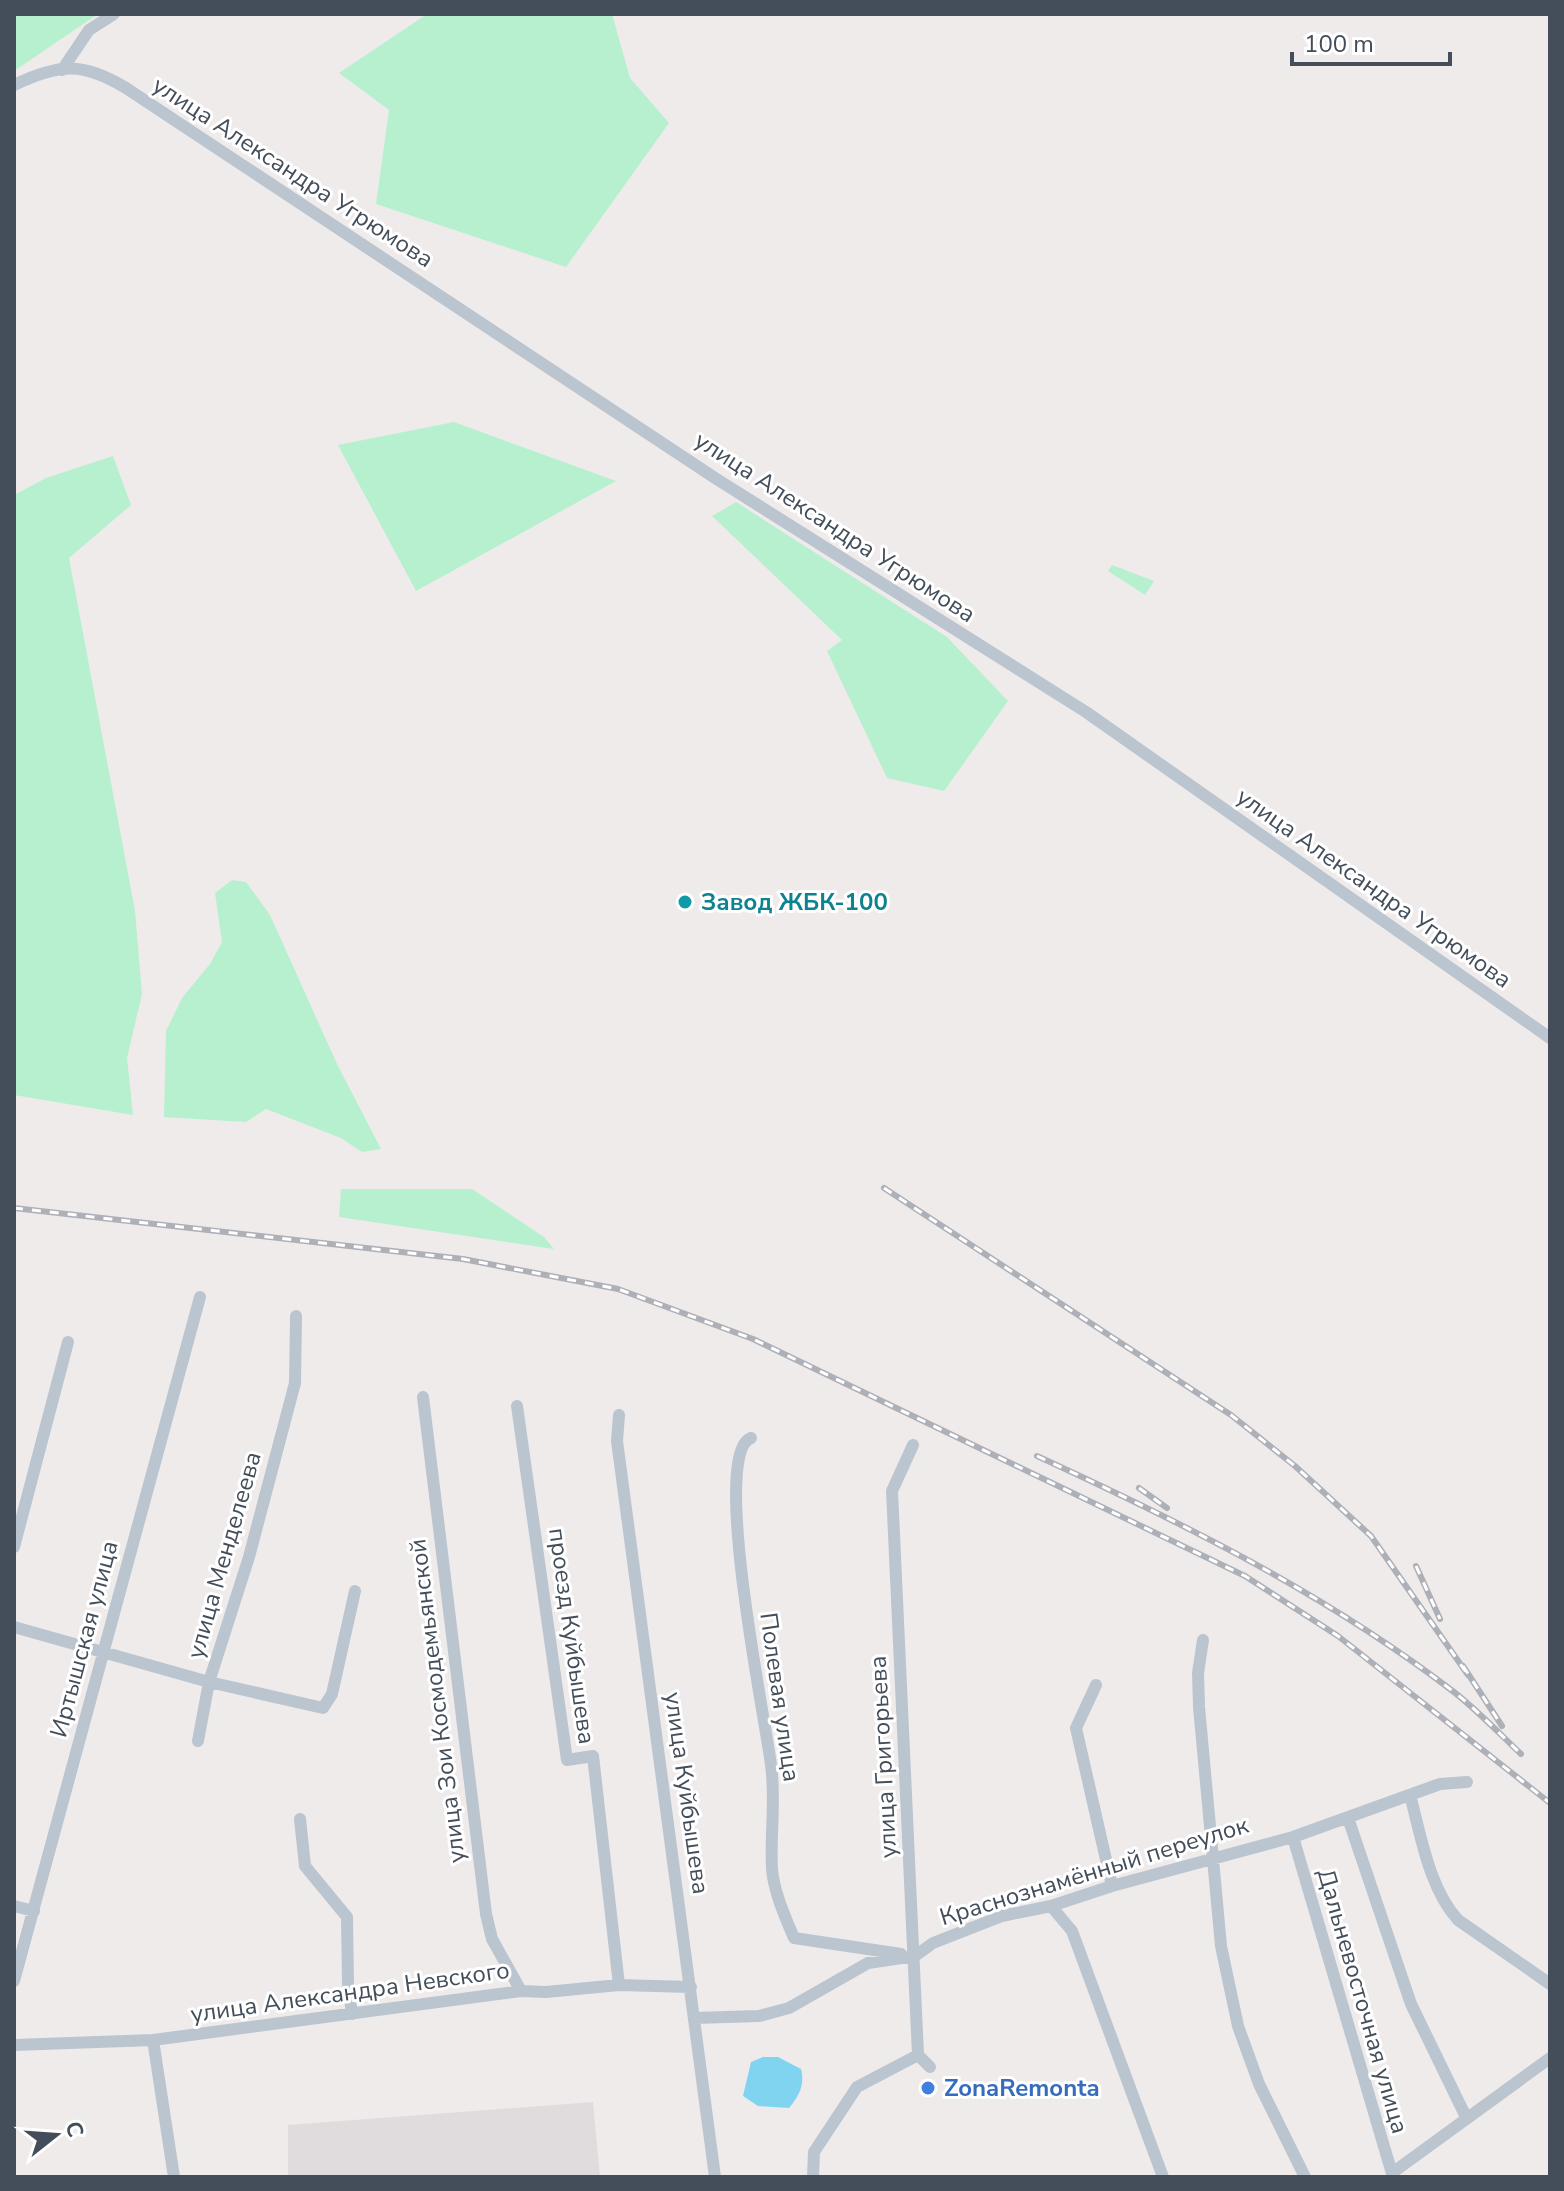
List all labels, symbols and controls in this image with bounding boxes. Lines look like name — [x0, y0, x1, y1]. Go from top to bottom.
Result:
scale bar — [1292, 16, 1450, 66]
text: 100 m — [1304, 28, 1374, 60]
street label: улица Александра Угрюмова — [146, 69, 440, 275]
street label: улица Александра Угрюмова — [688, 424, 982, 630]
street label: улица Александра Угрюмова — [1230, 781, 1518, 995]
place label: Завод ЖБК-100 — [701, 886, 888, 918]
marker: Завод ЖБК-100 — [676, 893, 694, 911]
street label: улица Менделеева — [179, 1448, 269, 1662]
street label: проезд Куйбышева — [541, 1526, 603, 1746]
street label: Иртышская улица — [42, 1537, 126, 1741]
street label: улица Зои Космодемьянской — [401, 1537, 473, 1865]
street label: Полевая улица — [752, 1610, 808, 1784]
street label: улица Григорьева — [862, 1655, 904, 1859]
street label: улица Куйбышева — [657, 1690, 717, 1896]
street label: Краснознамённый переулок — [936, 1809, 1253, 1933]
street label: Дальневосточная улица — [1310, 1865, 1416, 2137]
street label: улица Александра Невского — [188, 1954, 512, 2030]
place label: ZonaRemonta — [944, 2072, 1100, 2104]
marker: ZonaRemonta — [919, 2079, 937, 2097]
north arrow — [16, 2095, 96, 2175]
text: С — [58, 2118, 91, 2141]

